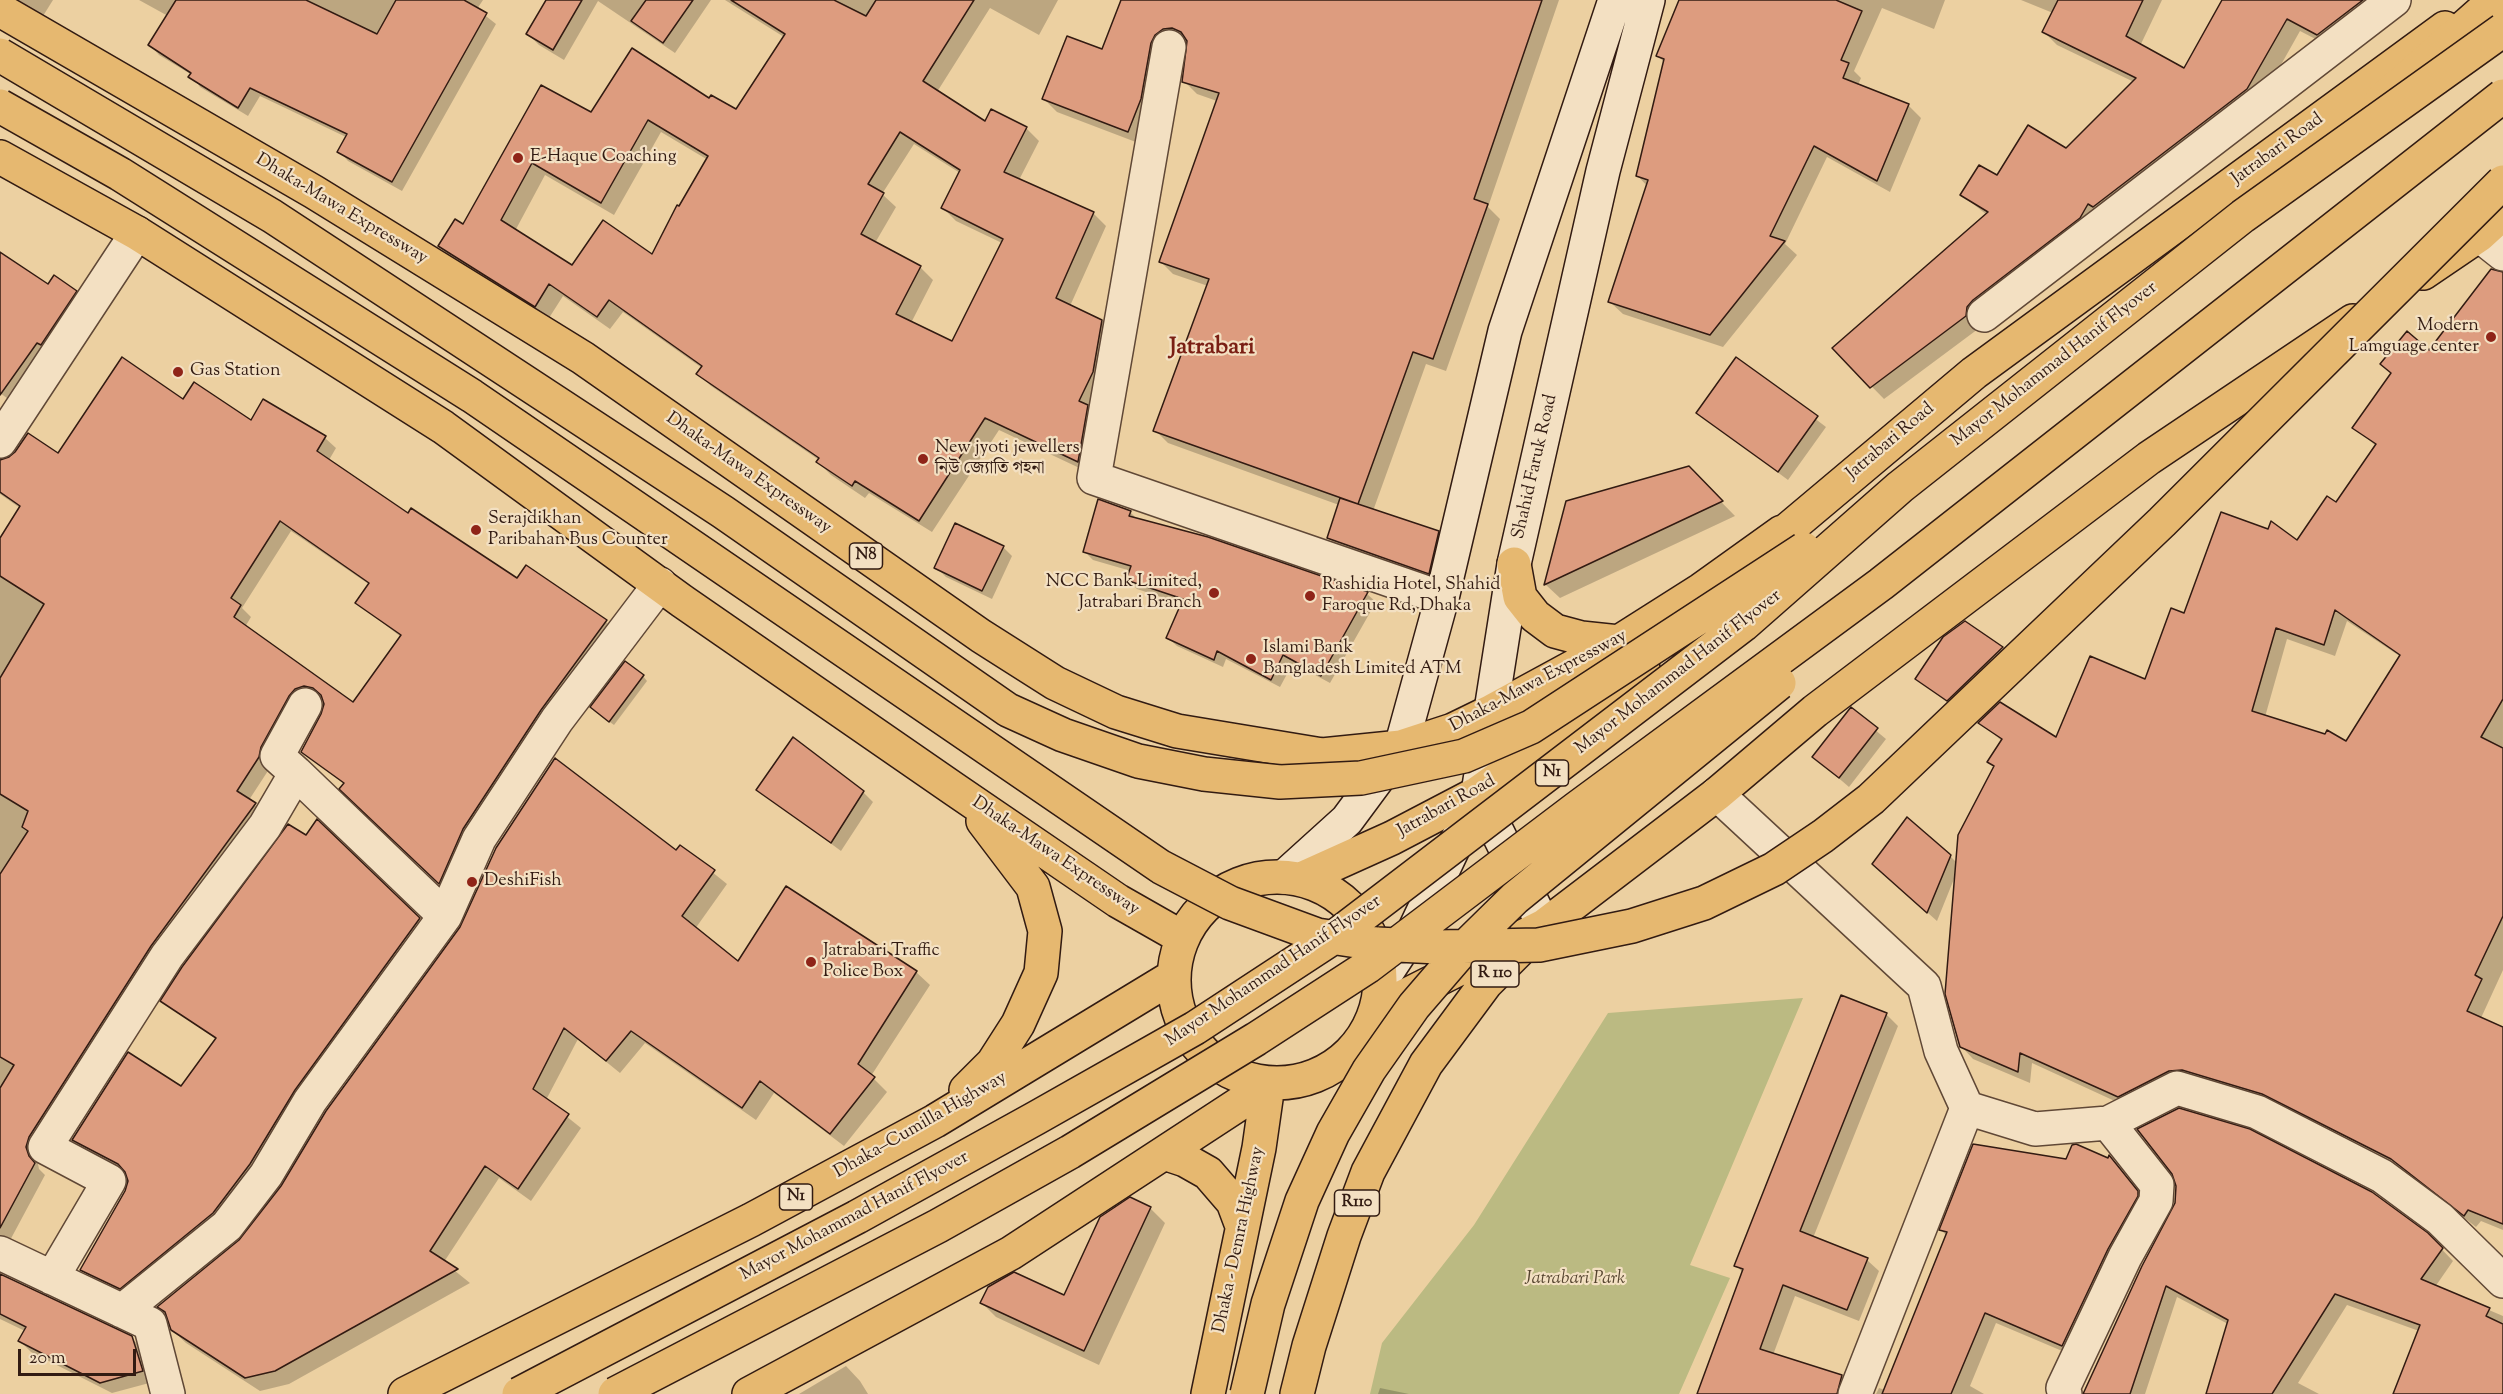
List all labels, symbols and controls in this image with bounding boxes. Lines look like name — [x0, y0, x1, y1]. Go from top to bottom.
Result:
street label: Jatrabari Road — [2228, 109, 2328, 191]
place label: E-Haque Coaching — [530, 147, 677, 169]
street label: Dhaka-Mawa Expressway — [251, 150, 431, 270]
marker: E-Haque Coaching — [511, 151, 525, 165]
street label: Mayor Mohammad Hanif Flyover — [1948, 278, 2162, 452]
place label: Modern Lamguage center — [2349, 316, 2479, 358]
marker: Modern Lamguage center — [2484, 330, 2498, 344]
district label: Jatrabari — [1169, 335, 1255, 363]
place label: Gas Station — [190, 361, 281, 383]
marker: Gas Station — [171, 365, 185, 379]
street label: Shahid Faruk Road — [1509, 392, 1563, 542]
street label: Jatrabari Road — [1843, 399, 1939, 485]
street label: Dhaka-Mawa Expressway — [661, 409, 835, 539]
place label: New jyoti jewellers নিউ জ্যোতি গহনা — [935, 438, 1080, 480]
marker: New jyoti jewellers নিউ জ্যোতি গহনা — [916, 452, 930, 466]
place label: Serajdikhan Paribahan Bus Counter — [488, 509, 668, 552]
marker: Serajdikhan Paribahan Bus Counter — [469, 523, 483, 537]
road number: N8 — [850, 543, 882, 569]
place label: NCC Bank Limited, Jatrabari Branch — [1046, 572, 1202, 614]
place label: Rashidia Hotel, Shahid Faroque Rd, Dhaka — [1322, 575, 1500, 618]
marker: NCC Bank Limited, Jatrabari Branch — [1207, 586, 1221, 600]
street label: Mayor Mohammad Hanif Flyover — [1572, 586, 1786, 760]
marker: Rashidia Hotel, Shahid Faroque Rd, Dhaka — [1303, 589, 1317, 603]
street label: Dhaka-Mawa Expressway — [1447, 626, 1631, 738]
place label: Islami Bank Bangladesh Limited ATM — [1263, 638, 1461, 680]
marker: Islami Bank Bangladesh Limited ATM — [1244, 652, 1258, 666]
road number: N1 — [1536, 760, 1568, 786]
street label: Jatrabari Road — [1394, 771, 1500, 843]
street label: Dhaka-Mawa Expressway — [967, 793, 1143, 921]
place label: DeshiFish — [484, 871, 562, 893]
marker: DeshiFish — [465, 875, 479, 889]
street label: Mayor Mohammad Hanif Flyover — [1162, 892, 1386, 1052]
place label: Jatrabari Traffic Police Box — [823, 941, 940, 984]
marker: Jatrabari Traffic Police Box — [804, 955, 818, 969]
road number: R 110 — [1471, 961, 1519, 987]
street label: Dhaka–Cumilla Highway — [831, 1068, 1011, 1184]
street label: Dhaka - Demra Highway — [1210, 1145, 1270, 1335]
street label: Mayor Mohammad Hanif Flyover — [737, 1147, 973, 1287]
road number: N1 — [780, 1184, 812, 1210]
road number: R110 — [1334, 1190, 1380, 1216]
park label: Jatrabari Park — [1525, 1269, 1625, 1291]
scale bar — [21, 1337, 140, 1375]
text: 20 m — [29, 1346, 66, 1372]

